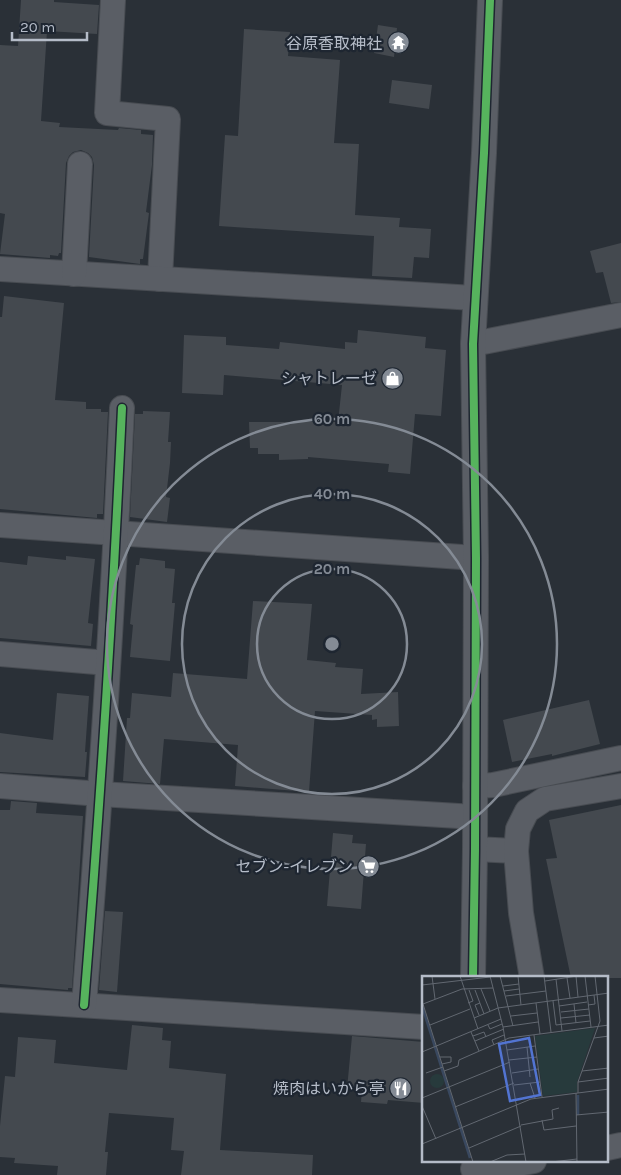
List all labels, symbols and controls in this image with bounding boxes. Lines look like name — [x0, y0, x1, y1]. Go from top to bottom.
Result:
scale bar — [12, 10, 88, 42]
text: 20 m — [20, 18, 55, 36]
temple icon: 谷原香取神社 — [386, 31, 410, 55]
place label: 谷原香取神社 — [286, 34, 382, 53]
shop icon: シャトレーゼ — [381, 366, 405, 390]
place label: シャトレーゼ — [281, 369, 377, 388]
text: 60 m — [314, 410, 350, 428]
text: 40 m — [314, 485, 350, 503]
text: 20 m — [314, 560, 350, 578]
centre of rings — [323, 635, 341, 653]
supermarket icon: セブン-イレブン — [357, 854, 381, 878]
place label: セブン-イレブン — [235, 857, 353, 876]
inset map — [422, 976, 608, 1162]
restaurant icon: 焼肉はいから亭 — [389, 1076, 413, 1100]
place label: 焼肉はいから亭 — [273, 1079, 385, 1098]

